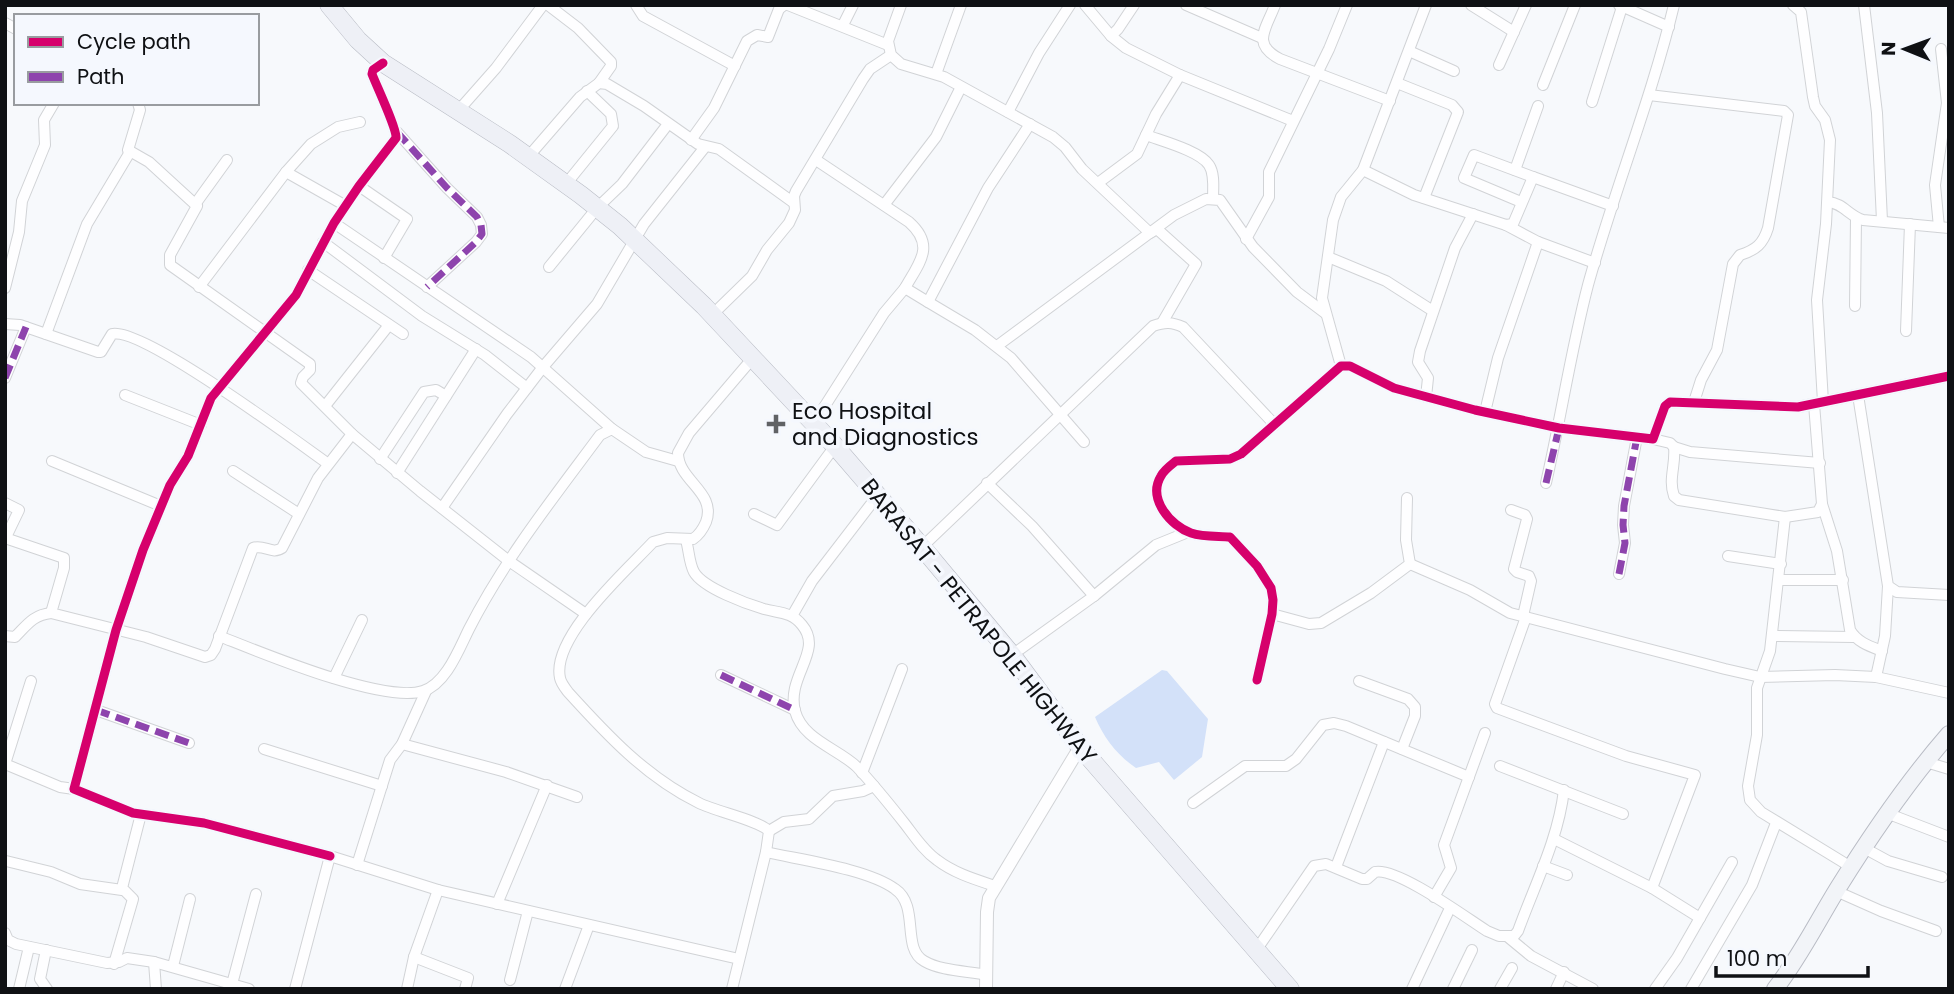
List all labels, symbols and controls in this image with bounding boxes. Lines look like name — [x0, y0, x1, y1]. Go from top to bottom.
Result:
legend — [14, 14, 259, 105]
north arrow — [1870, 14, 1940, 84]
text: Cycle path — [77, 27, 191, 56]
text: N — [1875, 41, 1902, 56]
text: Path — [77, 62, 124, 91]
place label: Eco Hospital and Diagnostics — [792, 395, 978, 453]
marker: Eco Hospital and Diagnostics — [766, 414, 786, 434]
street label: BARASAT - PETRAPOLE HIGHWAY — [854, 472, 1104, 770]
scale bar — [1716, 934, 1868, 978]
text: 100 m — [1727, 944, 1787, 973]

